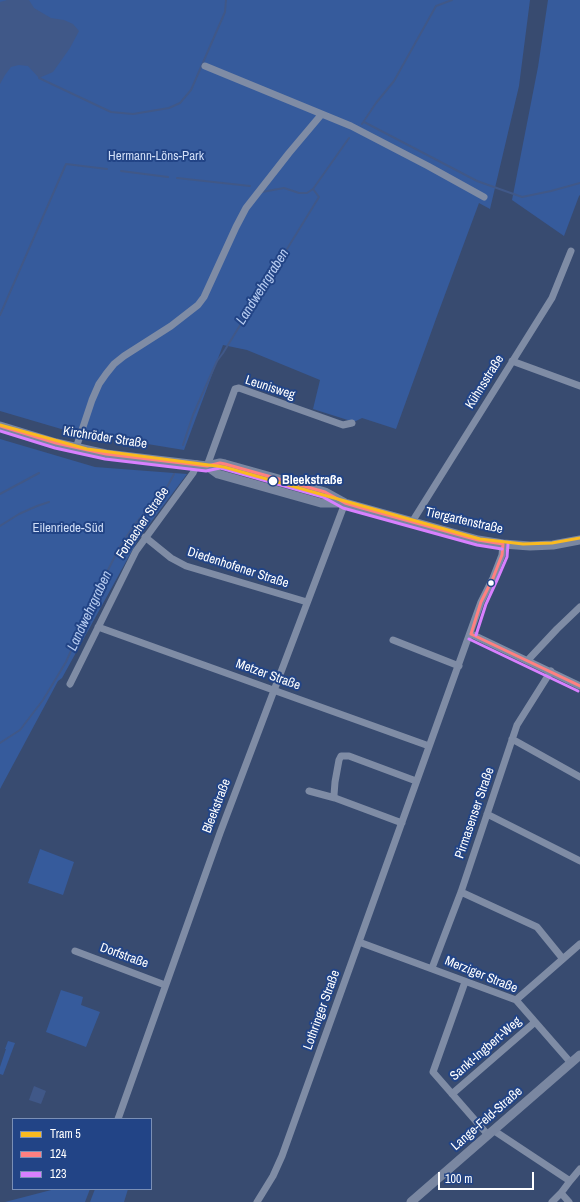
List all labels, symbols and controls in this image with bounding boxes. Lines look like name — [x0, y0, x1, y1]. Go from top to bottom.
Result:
park label: Hermann-Löns-Park — [108, 149, 204, 165]
water label: Landwehrgraben — [233, 246, 293, 328]
street label: Kühnsstraße — [462, 352, 508, 412]
street label: Leunisweg — [243, 373, 297, 403]
street label: Kirchröder Straße — [62, 424, 148, 452]
place label: Bleekstraße — [282, 473, 342, 489]
marker: Bleekstraße — [267, 475, 279, 487]
street label: Forbacher Straße — [113, 484, 173, 562]
street label: Tiergartenstraße — [424, 504, 504, 538]
park label: Eilenriede-Süd — [32, 521, 104, 537]
street label: Diedenhofener Straße — [185, 544, 291, 592]
water label: Landwehrgraben — [64, 568, 116, 654]
unlabelled marker — [486, 578, 496, 588]
street label: Metzer Straße — [234, 656, 302, 694]
street label: Pirmasenser Straße — [452, 765, 498, 861]
street label: Bleekstraße — [200, 777, 234, 835]
street label: Dorfstraße — [98, 940, 150, 972]
street label: Merziger Straße — [442, 953, 520, 997]
street label: Lothringer Straße — [300, 968, 344, 1052]
street label: Sankt-Ingbert-Weg — [447, 1014, 525, 1084]
street label: Lange-Feld-Straße — [448, 1084, 526, 1154]
legend — [12, 1118, 152, 1190]
text: Tram 5 — [50, 1126, 81, 1142]
text: 124 — [50, 1146, 66, 1162]
scale bar — [440, 1164, 536, 1190]
text: 123 — [50, 1166, 66, 1182]
text: 100 m — [445, 1171, 472, 1187]

